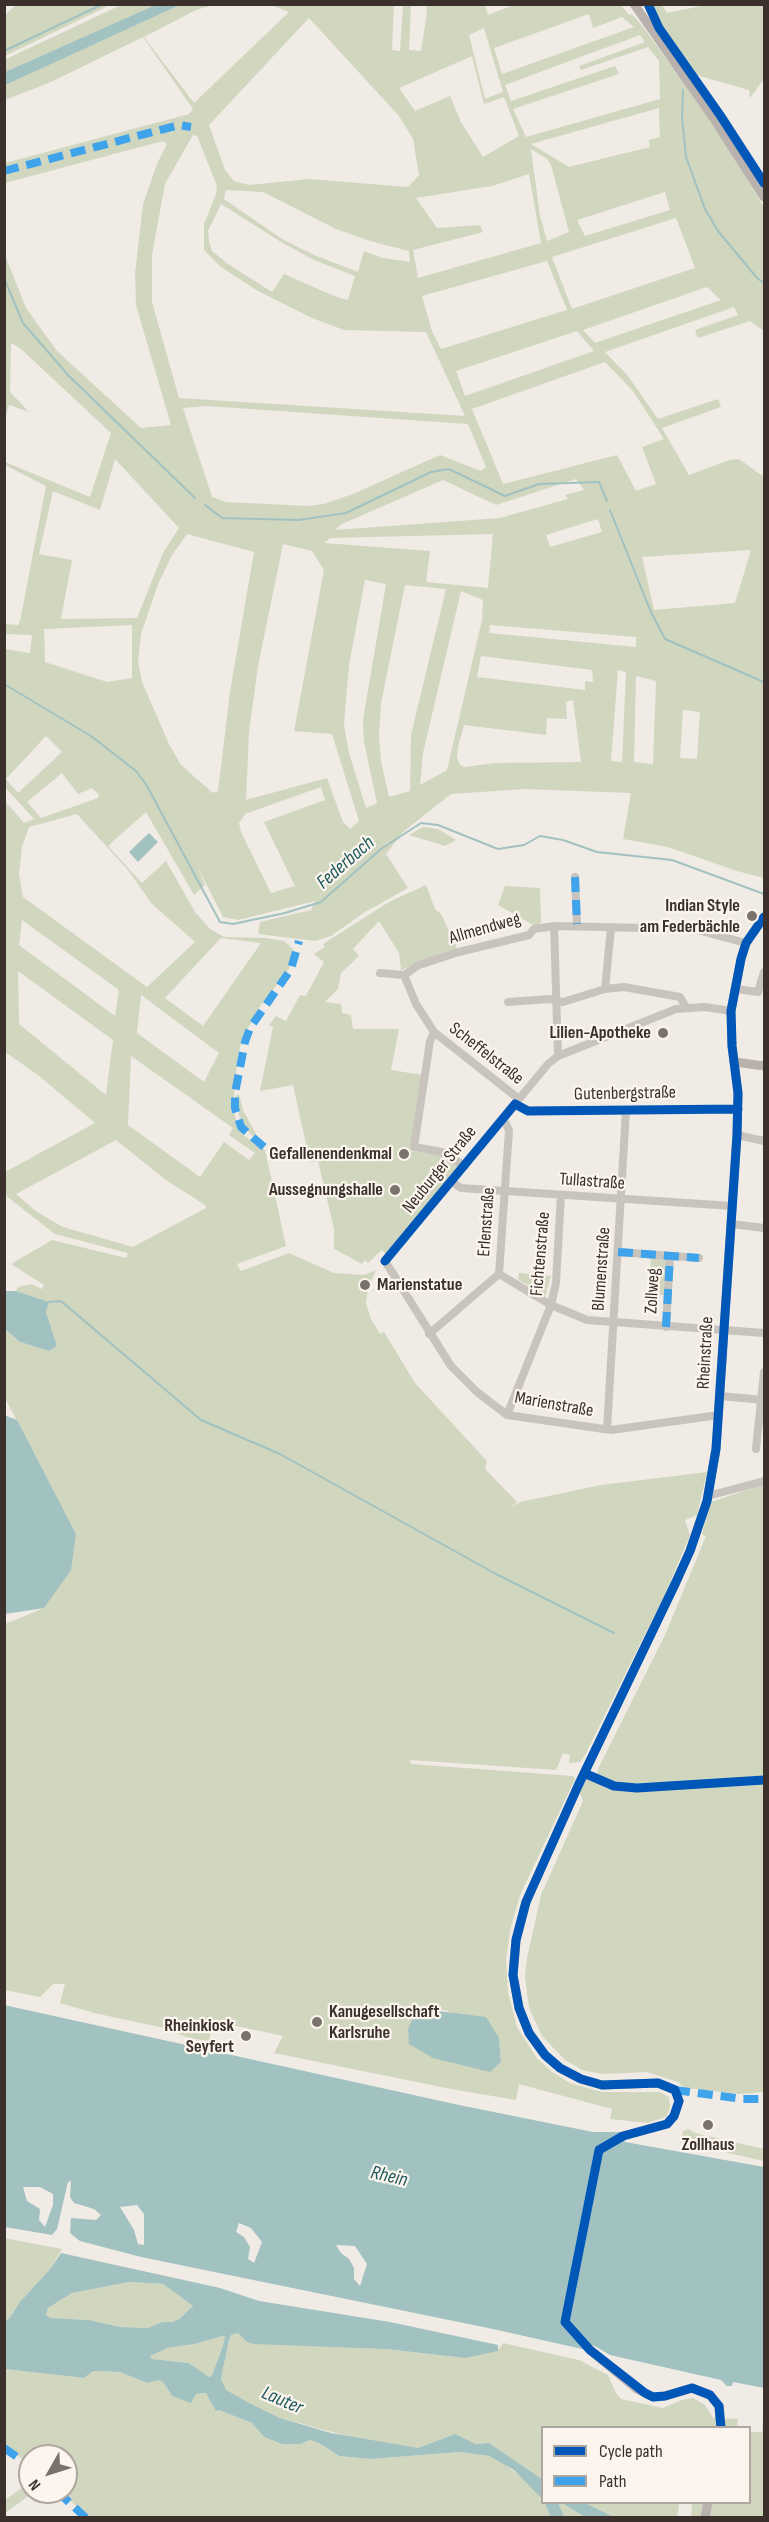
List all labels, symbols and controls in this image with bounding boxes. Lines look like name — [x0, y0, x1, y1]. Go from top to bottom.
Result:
water label: Federbach — [312, 831, 380, 895]
place label: Indian Style am Federbächle — [640, 895, 740, 938]
street label: Allmendweg — [447, 909, 523, 949]
marker: Indian Style am Federbächle — [745, 909, 759, 923]
street label: Scheffelstraße — [444, 1018, 528, 1090]
place label: Lilien-Apotheke — [549, 1022, 651, 1044]
marker: Lilien-Apotheke — [656, 1026, 670, 1040]
street label: Gutenbergstraße — [574, 1082, 676, 1106]
street label: Neuburger Straße — [398, 1122, 482, 1218]
place label: Gefallenendenkmal — [269, 1143, 392, 1165]
marker: Gefallenendenkmal — [397, 1147, 411, 1161]
street label: Tullastraße — [558, 1169, 626, 1195]
place label: Aussegnungshalle — [269, 1179, 383, 1201]
marker: Aussegnungshalle — [388, 1183, 402, 1197]
street label: Erlenstraße — [474, 1187, 500, 1257]
street label: Fichtenstraße — [527, 1211, 555, 1297]
street label: Blumenstraße — [588, 1226, 616, 1312]
street label: Zollweg — [641, 1268, 665, 1314]
place label: Marienstatue — [377, 1274, 462, 1296]
marker: Marienstatue — [358, 1278, 372, 1292]
street label: Rheinstraße — [693, 1316, 719, 1390]
street label: Marienstraße — [513, 1387, 595, 1423]
place label: Kanugesellschaft Karlsruhe — [329, 2001, 440, 2044]
place label: Rheinkiosk Seyfert — [164, 2015, 234, 2058]
marker: Kanugesellschaft Karlsruhe — [310, 2015, 324, 2029]
marker: Rheinkiosk Seyfert — [239, 2029, 253, 2043]
marker: Zollhaus — [701, 2118, 715, 2132]
place label: Zollhaus — [682, 2134, 734, 2156]
water label: Rhein — [368, 2161, 410, 2193]
water label: Lauter — [258, 2382, 306, 2420]
legend — [541, 2426, 751, 2504]
text: Cycle path — [599, 2441, 663, 2462]
north arrow — [18, 2444, 78, 2504]
text: Path — [599, 2471, 627, 2492]
text: N — [25, 2475, 45, 2494]

